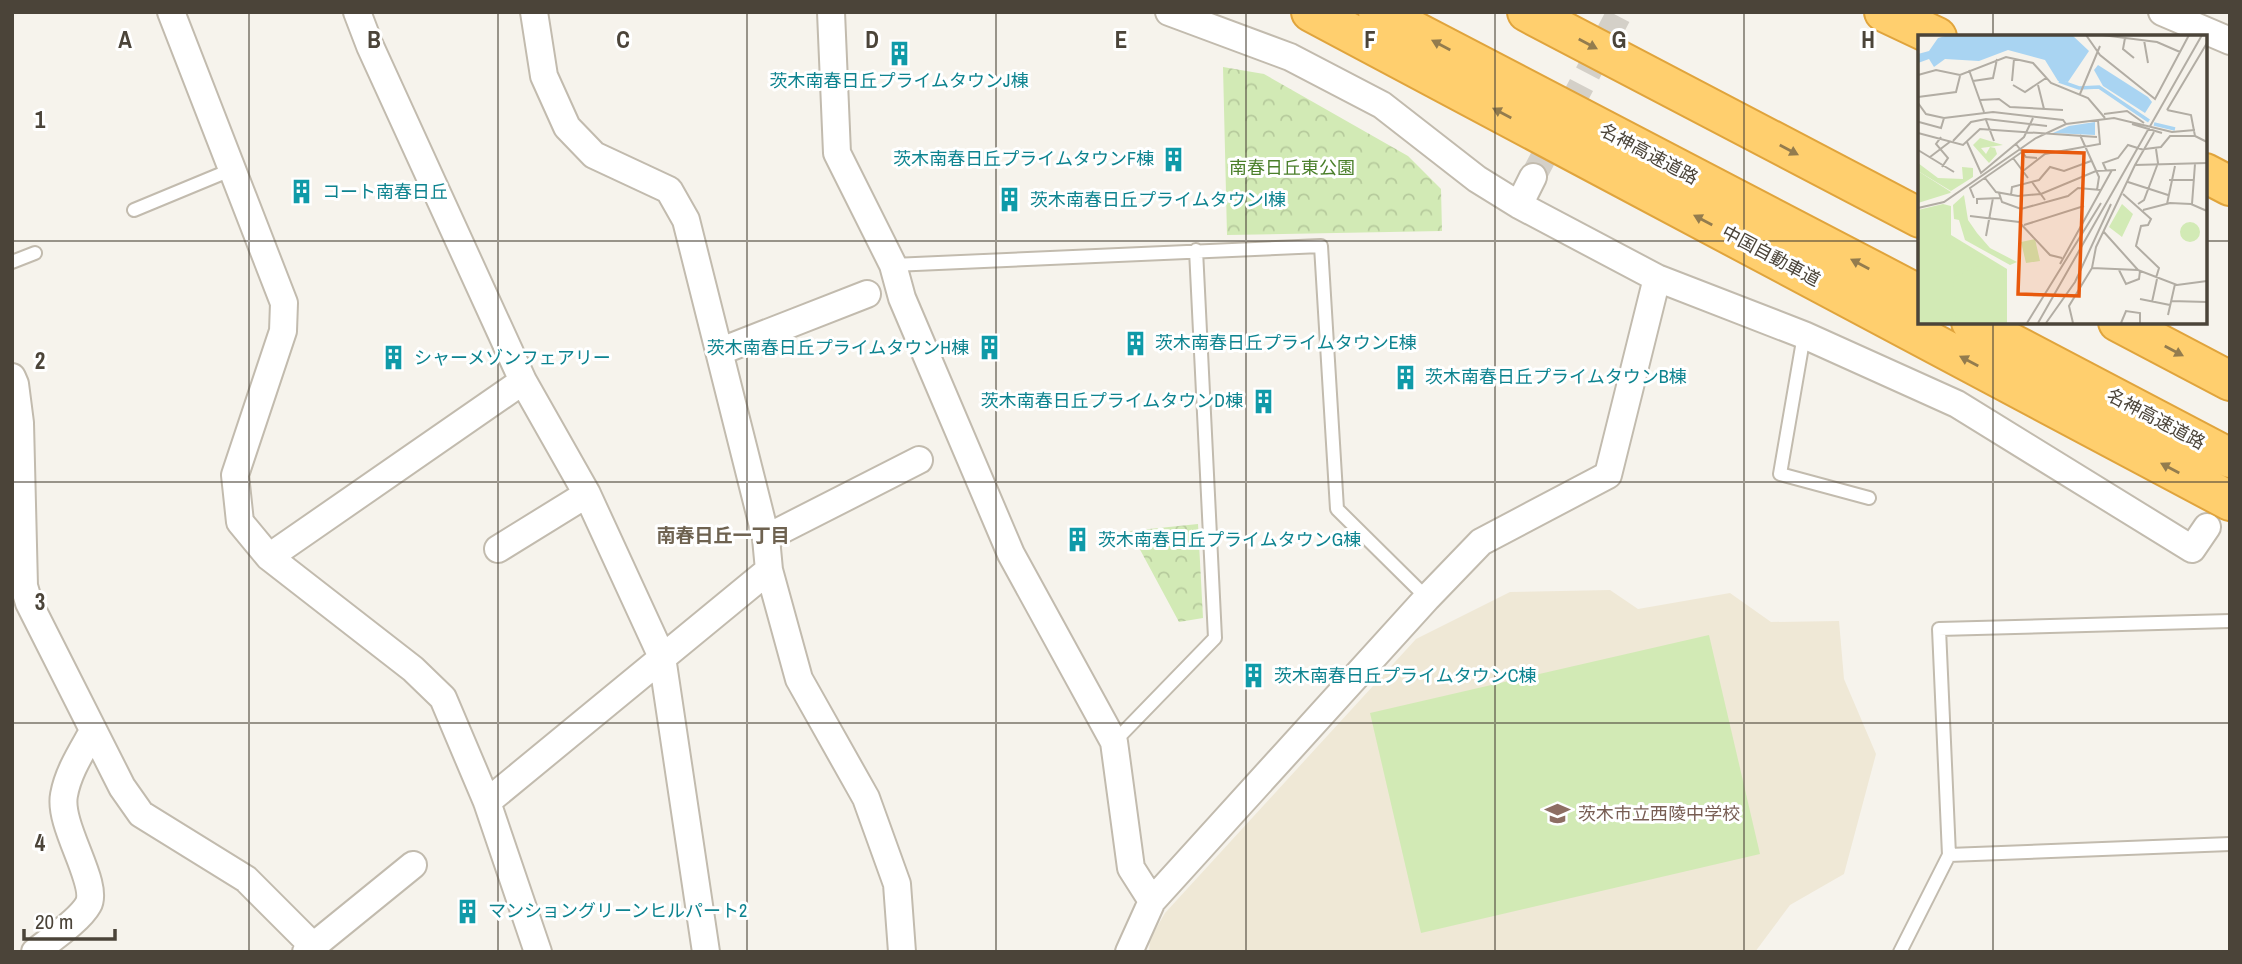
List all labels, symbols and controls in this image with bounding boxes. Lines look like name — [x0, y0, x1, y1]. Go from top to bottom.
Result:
text: A — [118, 24, 132, 55]
text: B — [367, 24, 381, 55]
text: C — [616, 24, 630, 55]
text: D — [865, 24, 879, 55]
text: E — [1115, 24, 1127, 55]
text: F — [1364, 24, 1376, 55]
text: G — [1612, 24, 1626, 55]
text: H — [1861, 24, 1875, 55]
inset map — [1918, 35, 2207, 324]
one-way arrow — [1578, 38, 1598, 50]
one-way arrow — [1431, 39, 1451, 51]
building icon: 茨木南春日丘プライムタウンJ棟 — [885, 40, 913, 68]
place label: 茨木南春日丘プライムタウンJ棟 — [769, 68, 1029, 93]
text: 1 — [35, 104, 46, 135]
one-way arrow — [1492, 108, 1512, 119]
street label: 名神高速道路 — [1596, 117, 1703, 190]
one-way arrow — [1780, 143, 1800, 155]
building icon: 茨木南春日丘プライムタウンF棟 — [1160, 145, 1188, 173]
place label: 茨木南春日丘プライムタウンF棟 — [893, 146, 1154, 171]
park label: 南春日丘東公園 — [1229, 155, 1355, 180]
building icon: コート南春日丘 — [288, 178, 316, 206]
place label: コート南春日丘 — [322, 179, 448, 204]
building icon: 茨木南春日丘プライムタウンI棟 — [996, 186, 1024, 214]
place label: 茨木南春日丘プライムタウンI棟 — [1030, 187, 1286, 212]
one-way arrow — [1693, 214, 1713, 226]
street label: 中国自動車道 — [1718, 219, 1825, 292]
one-way arrow — [1849, 258, 1869, 270]
building icon: 茨木南春日丘プライムタウンE棟 — [1121, 329, 1149, 357]
place label: 茨木南春日丘プライムタウンE棟 — [1155, 330, 1417, 355]
building icon: 茨木南春日丘プライムタウンH棟 — [975, 334, 1003, 362]
place label: 茨木南春日丘プライムタウンH棟 — [707, 335, 969, 360]
building icon: シャーメゾンフェアリー — [380, 344, 408, 372]
text: 2 — [35, 345, 45, 376]
place label: シャーメゾンフェアリー — [414, 345, 611, 370]
one-way arrow — [2164, 346, 2184, 357]
one-way arrow — [1959, 355, 1979, 367]
building icon: 茨木南春日丘プライムタウンB棟 — [1391, 363, 1419, 391]
place label: 茨木南春日丘プライムタウンB棟 — [1425, 364, 1687, 389]
street label: 名神高速道路 — [2103, 382, 2210, 455]
building icon: 茨木南春日丘プライムタウンD棟 — [1249, 387, 1277, 415]
place label: 茨木南春日丘プライムタウンD棟 — [981, 388, 1243, 413]
one-way arrow — [2160, 463, 2180, 474]
district label: 南春日丘一丁目 — [656, 522, 790, 548]
building icon: 茨木南春日丘プライムタウンG棟 — [1064, 526, 1092, 554]
place label: 茨木南春日丘プライムタウンG棟 — [1098, 527, 1361, 552]
text: 3 — [35, 586, 45, 617]
building icon: 茨木南春日丘プライムタウンC棟 — [1240, 662, 1268, 690]
place label: 茨木南春日丘プライムタウンC棟 — [1274, 663, 1536, 688]
school or university icon: 茨木市立西陵中学校 — [1544, 800, 1572, 828]
place label: 茨木市立西陵中学校 — [1578, 801, 1740, 826]
text: 4 — [35, 827, 46, 858]
building icon: マンショングリーンヒルパート2 — [454, 897, 482, 925]
scale bar — [24, 898, 116, 942]
place label: マンショングリーンヒルパート2 — [488, 898, 747, 923]
text: 20 m — [35, 907, 73, 936]

